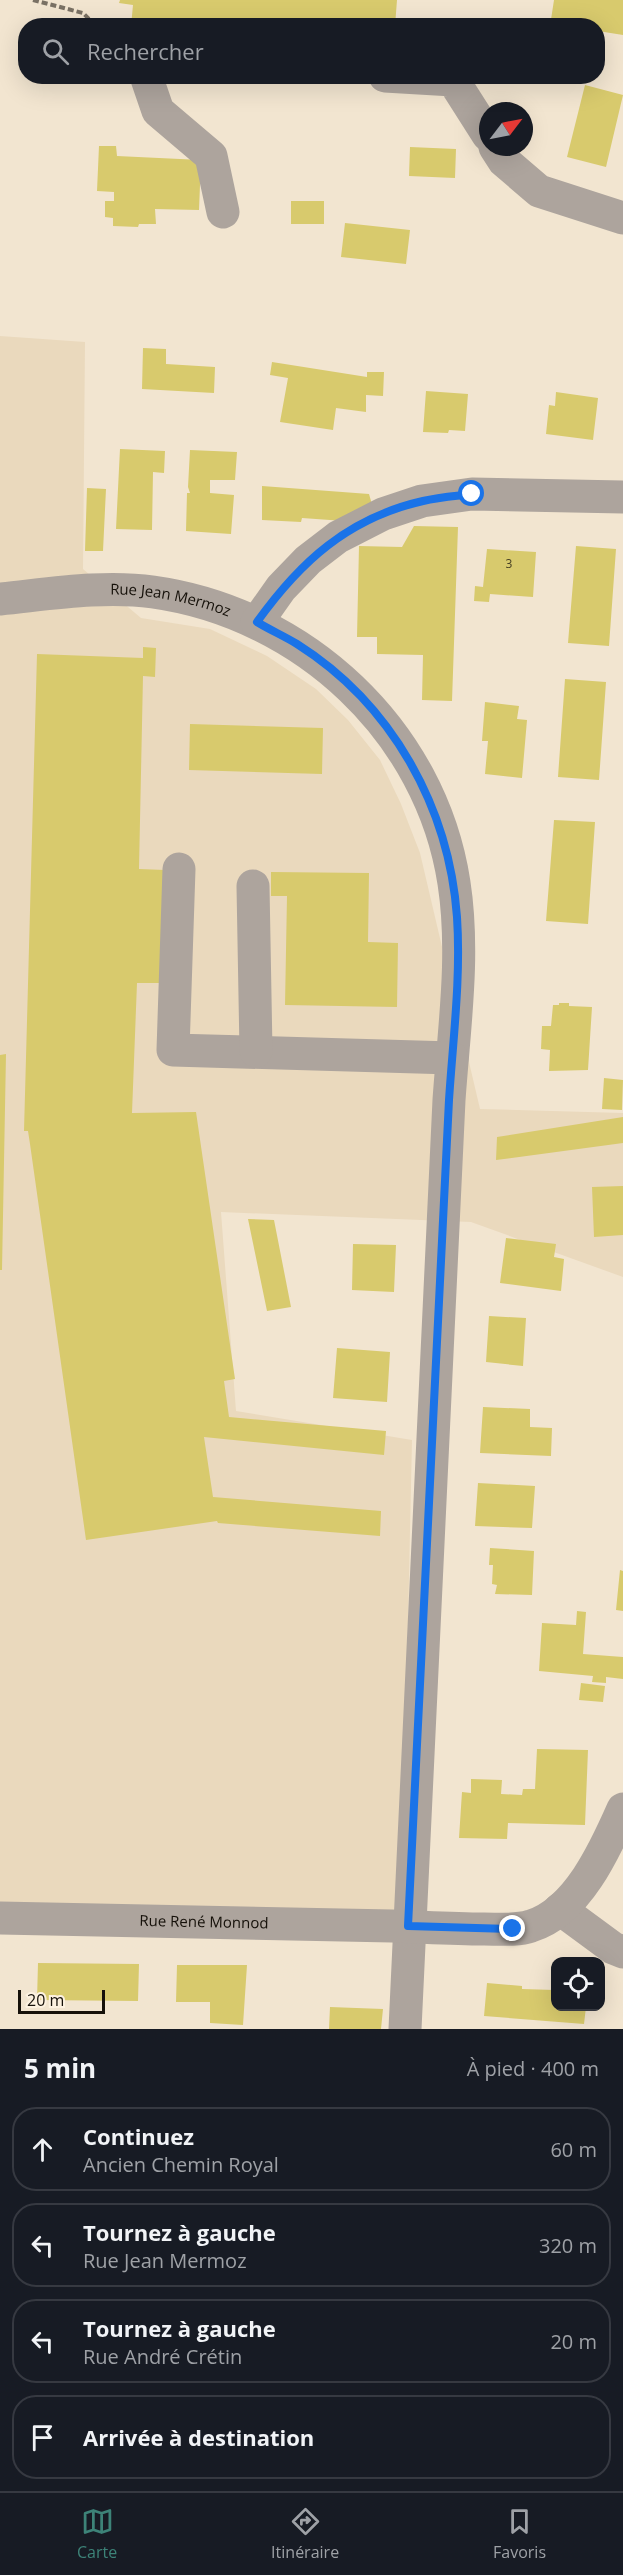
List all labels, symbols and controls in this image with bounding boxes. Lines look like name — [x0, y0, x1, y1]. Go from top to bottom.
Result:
search box — [18, 18, 605, 84]
icon: search — [39, 35, 72, 68]
text: Rechercher — [87, 36, 204, 66]
north arrow — [479, 102, 533, 156]
route start — [458, 480, 484, 506]
house number: 3 — [506, 555, 513, 572]
street label: Rue Jean Mermoz — [110, 578, 234, 620]
street label: Rue René Monnod — [139, 1910, 269, 1932]
route end — [499, 1915, 525, 1941]
map controls — [551, 1957, 605, 2011]
button: locate — [551, 1957, 605, 2011]
scale bar — [18, 1987, 105, 2014]
text: 20 m — [27, 1989, 64, 2011]
text: 5 min — [24, 2050, 96, 2086]
text: À pied · 400 m — [467, 2055, 599, 2082]
text: Continuez — [83, 2121, 194, 2151]
icon: ahead — [26, 2133, 59, 2166]
text: 60 m — [550, 2136, 597, 2163]
text: Ancien Chemin Royal — [83, 2151, 279, 2178]
text: Tournez à gauche — [83, 2217, 276, 2247]
icon: left — [26, 2229, 59, 2262]
text: 320 m — [539, 2232, 597, 2259]
text: Rue Jean Mermoz — [83, 2247, 247, 2274]
text: Tournez à gauche — [83, 2313, 276, 2343]
icon: left — [26, 2325, 59, 2358]
text: 20 m — [550, 2328, 597, 2355]
text: Rue André Crétin — [83, 2343, 242, 2370]
icon: arrive — [26, 2421, 59, 2454]
text: Arrivée à destination — [83, 2422, 314, 2452]
tab: Carte — [77, 2505, 117, 2563]
tab: Itinéraire — [271, 2505, 339, 2563]
tab: Favoris — [493, 2505, 546, 2563]

